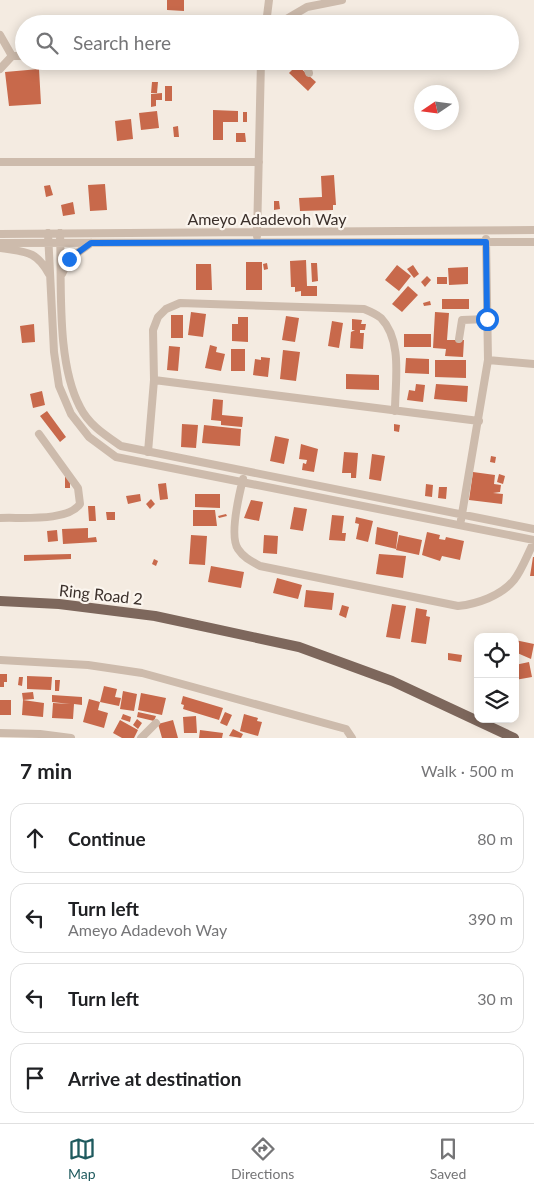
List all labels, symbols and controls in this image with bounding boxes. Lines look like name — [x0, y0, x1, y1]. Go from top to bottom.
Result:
search box — [15, 15, 519, 70]
icon: search — [33, 29, 61, 57]
text: Search here — [73, 31, 171, 54]
north arrow — [414, 85, 459, 130]
street label: Ameyo Adadevoh Way — [187, 209, 347, 228]
route end — [58, 248, 81, 271]
route start — [476, 308, 499, 331]
street label: Ring Road 2 — [58, 580, 144, 608]
map controls — [474, 633, 519, 723]
button: locate — [474, 633, 519, 678]
button: layers — [474, 678, 519, 723]
text: 7 min — [20, 758, 72, 783]
text: Walk · 500 m — [421, 761, 514, 780]
icon: ahead — [21, 824, 49, 852]
text: Continue — [68, 827, 146, 850]
text: 80 m — [477, 829, 513, 848]
text: Turn left — [68, 897, 139, 920]
icon: left — [21, 904, 49, 932]
text: 390 m — [468, 909, 513, 928]
text: Ameyo Adadevoh Way — [68, 920, 227, 939]
icon: left — [21, 984, 49, 1012]
text: Turn left — [68, 987, 139, 1010]
text: 30 m — [477, 989, 513, 1008]
icon: arrive — [21, 1064, 49, 1092]
text: Arrive at destination — [68, 1067, 241, 1090]
tab: Map — [68, 1135, 96, 1182]
tab: Directions — [231, 1135, 294, 1182]
tab: Saved — [430, 1135, 466, 1182]

